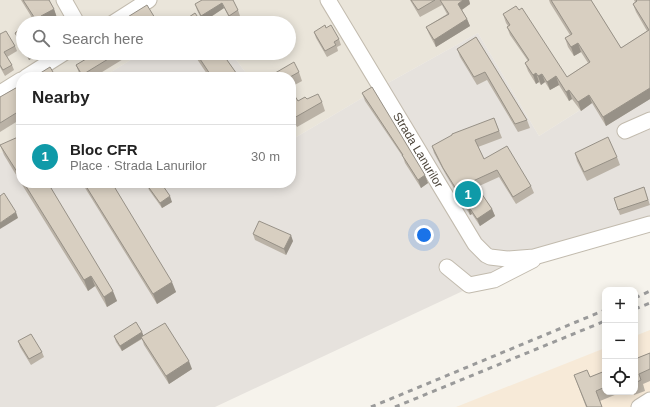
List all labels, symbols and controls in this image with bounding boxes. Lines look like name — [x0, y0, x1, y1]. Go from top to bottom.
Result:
search box — [16, 16, 296, 60]
icon: search — [30, 27, 52, 49]
text: Search here — [62, 30, 144, 47]
text: Nearby — [32, 88, 90, 107]
street label: Strada Lanurilor — [390, 110, 446, 190]
text: Bloc CFR — [70, 141, 138, 158]
text: 1 — [41, 149, 49, 164]
text: 30 m — [251, 149, 280, 164]
text: Place · Strada Lanurilor — [70, 158, 207, 173]
pin: 1 — [455, 179, 481, 209]
your location — [414, 225, 434, 245]
map controls — [602, 287, 638, 395]
button: + — [602, 287, 638, 323]
button: − — [602, 323, 638, 359]
button: locate — [602, 359, 638, 395]

